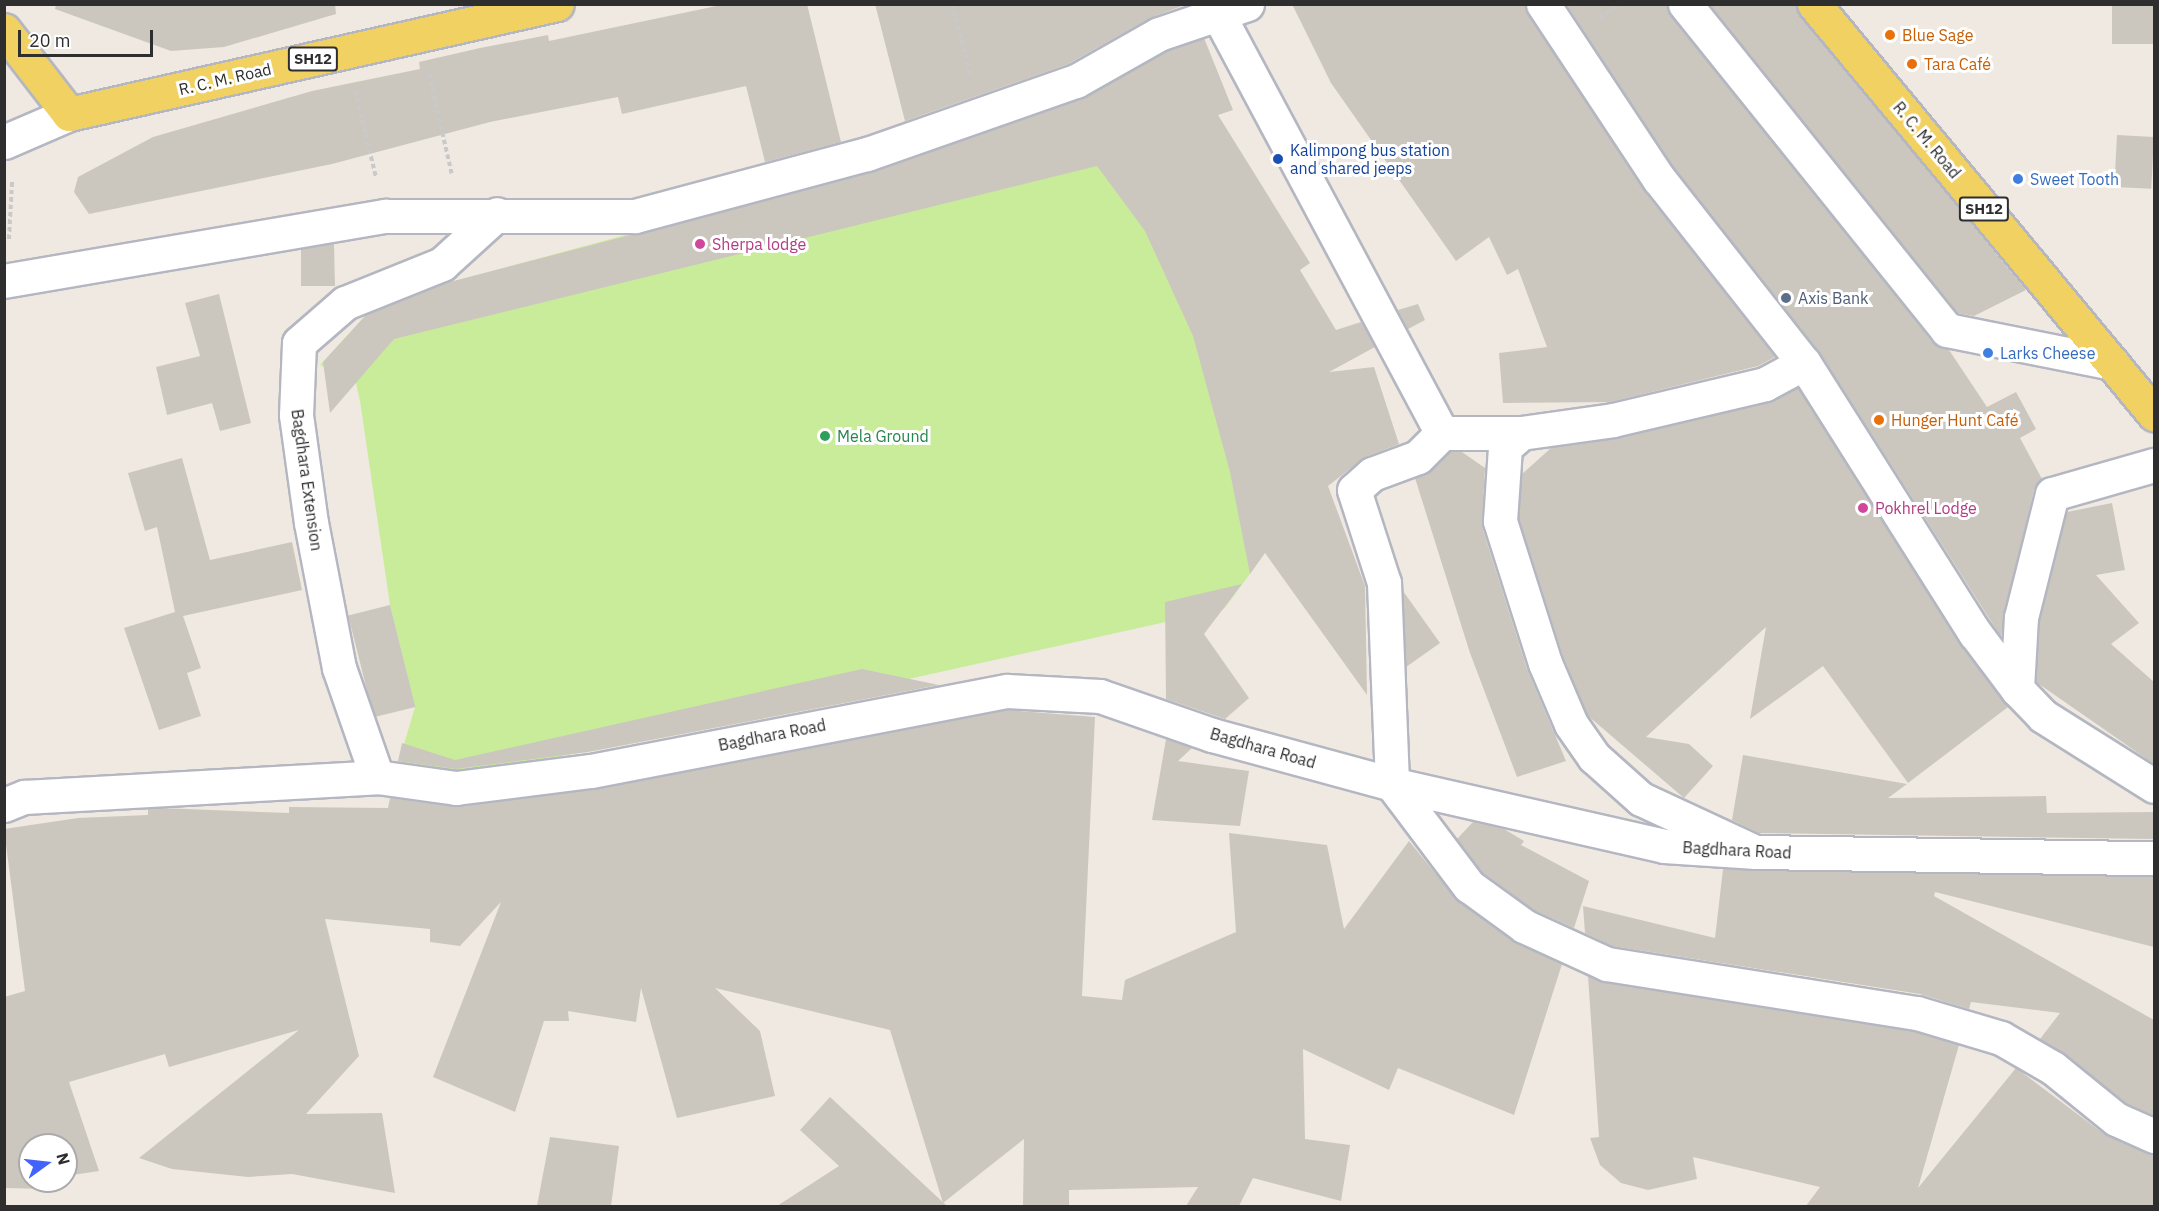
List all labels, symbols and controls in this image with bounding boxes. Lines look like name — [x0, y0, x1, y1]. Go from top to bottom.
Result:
scale bar — [21, 18, 156, 56]
place label: Blue Sage — [1902, 25, 1973, 45]
marker: Blue Sage — [1883, 28, 1897, 42]
text: 20 m — [29, 29, 71, 52]
road number: SH12 — [288, 47, 338, 71]
place label: Tara Café — [1924, 54, 1991, 74]
marker: Tara Café — [1905, 57, 1919, 71]
street label: R. C. M. Road — [177, 59, 273, 99]
street label: R. C. M. Road — [1889, 98, 1965, 182]
place label: Kalimpong bus station and shared jeeps — [1290, 140, 1450, 178]
marker: Kalimpong bus station and shared jeeps — [1271, 152, 1285, 166]
place label: Sweet Tooth — [2030, 169, 2119, 189]
marker: Sweet Tooth — [2011, 172, 2025, 186]
road number: SH12 — [1958, 197, 2010, 221]
place label: Sherpa lodge — [712, 234, 806, 254]
marker: Sherpa lodge — [693, 237, 707, 251]
place label: Axis Bank — [1798, 288, 1868, 308]
marker: Axis Bank — [1779, 291, 1793, 305]
place label: Larks Cheese — [2000, 343, 2095, 363]
marker: Larks Cheese — [1981, 346, 1995, 360]
street label: Bagdhara Extension — [288, 408, 326, 552]
place label: Hunger Hunt Café — [1891, 410, 2019, 430]
marker: Hunger Hunt Café — [1872, 413, 1886, 427]
place label: Mela Ground — [837, 426, 929, 446]
marker: Mela Ground — [818, 429, 832, 443]
place label: Pokhrel Lodge — [1875, 498, 1977, 518]
marker: Pokhrel Lodge — [1856, 501, 1870, 515]
street label: Bagdhara Road — [717, 715, 827, 755]
street label: Bagdhara Road — [1208, 724, 1318, 772]
street label: Bagdhara Road — [1682, 838, 1792, 862]
north arrow — [18, 1133, 78, 1193]
text: N — [52, 1151, 75, 1167]

